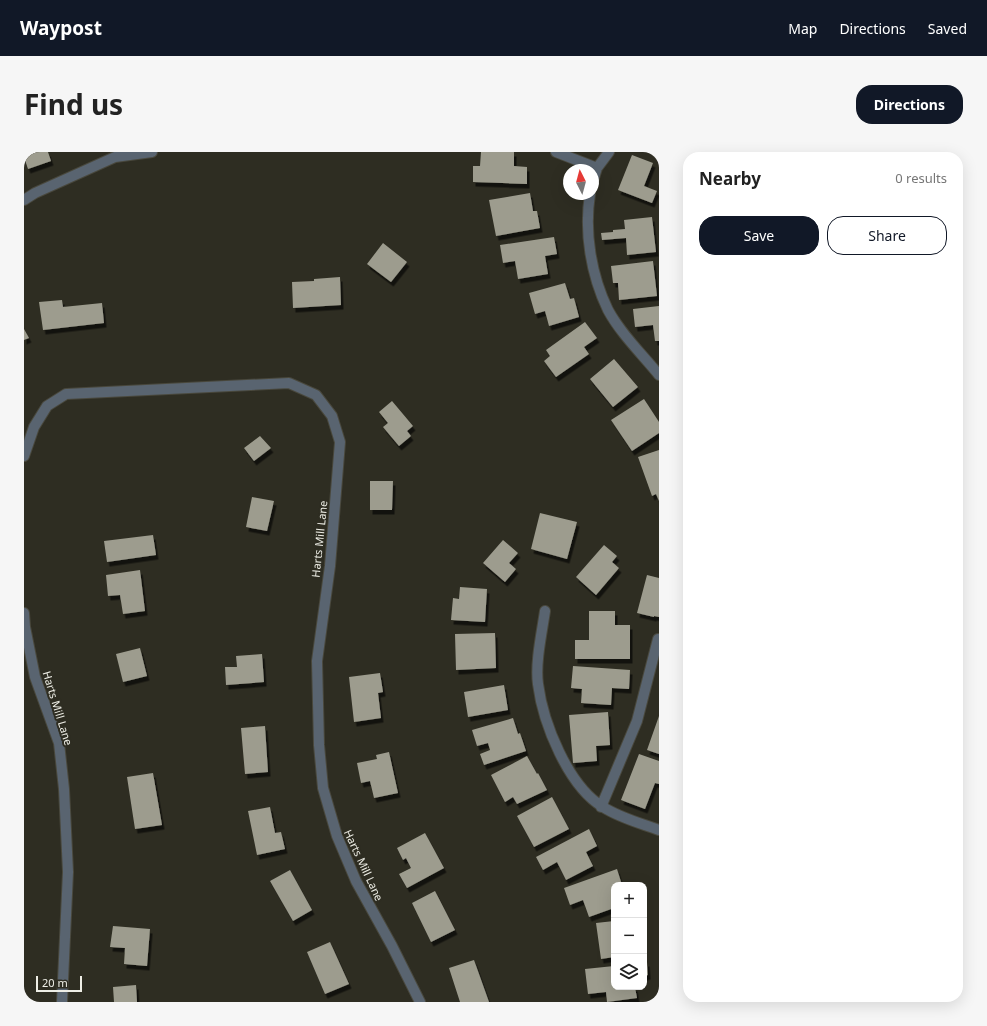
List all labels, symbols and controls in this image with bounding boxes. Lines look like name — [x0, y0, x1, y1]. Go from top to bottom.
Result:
text: Waypost — [20, 15, 102, 41]
text: Map — [788, 19, 817, 38]
text: Directions — [839, 19, 906, 38]
text: Saved — [928, 19, 967, 38]
text: Find us — [24, 85, 123, 123]
button: Directions — [856, 85, 963, 124]
north arrow — [563, 164, 599, 200]
text: Nearby — [699, 167, 761, 190]
text: 0 results — [895, 169, 947, 187]
button: Save — [699, 216, 819, 255]
button: Share — [827, 216, 947, 255]
street label: Harts Mill Lane — [308, 500, 330, 578]
street label: Harts Mill Lane — [40, 669, 76, 747]
street label: Harts Mill Lane — [341, 827, 387, 903]
map controls — [611, 882, 647, 990]
button: + — [611, 882, 647, 918]
button: − — [611, 918, 647, 954]
button: layers — [611, 954, 647, 990]
scale bar — [36, 974, 82, 993]
text: 20 m — [42, 975, 68, 990]

